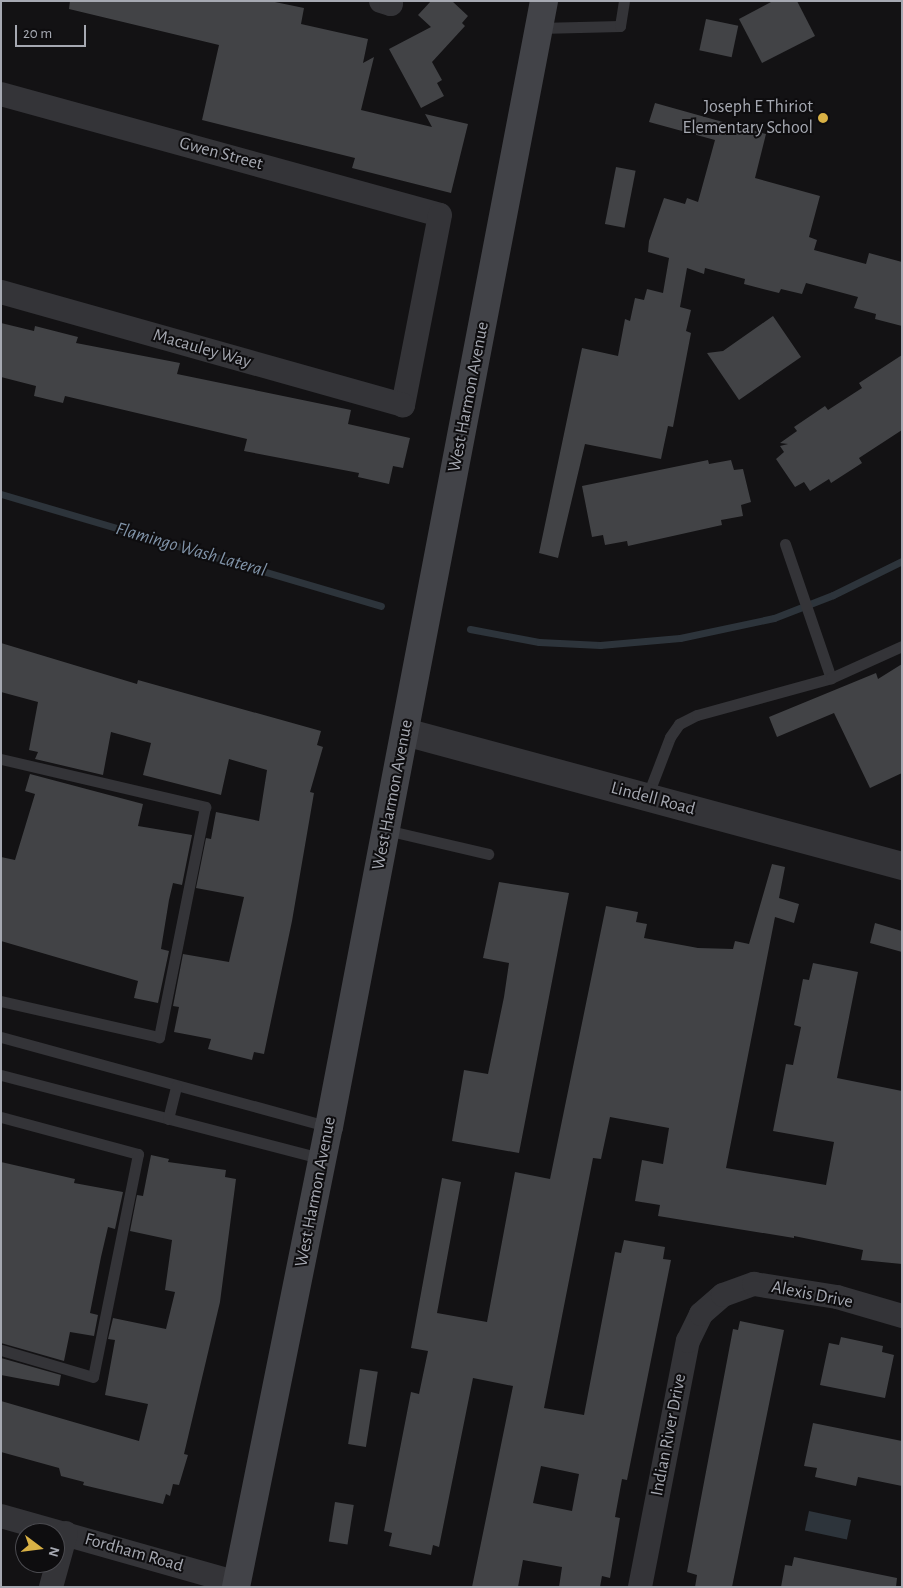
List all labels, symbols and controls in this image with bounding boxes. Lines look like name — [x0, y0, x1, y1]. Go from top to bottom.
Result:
scale bar — [18, 15, 89, 47]
text: 20 m — [23, 26, 52, 41]
place label: Joseph E Thiriot Elementary School — [683, 97, 813, 140]
marker: Joseph E Thiriot Elementary School — [817, 112, 829, 124]
street label: Gwen Street — [177, 133, 265, 175]
street label: West Harmon Avenue — [444, 320, 494, 474]
street label: Macauley Way — [151, 325, 253, 373]
water label: Flamingo Wash Lateral — [113, 518, 269, 582]
street label: West Harmon Avenue — [368, 718, 418, 872]
street label: Lindell Road — [608, 777, 698, 821]
street label: West Harmon Avenue — [291, 1115, 341, 1269]
street label: Alexis Drive — [769, 1277, 855, 1313]
street label: Indian River Drive — [647, 1372, 691, 1498]
north arrow — [15, 1523, 65, 1573]
street label: Fordham Road — [82, 1529, 186, 1577]
text: N — [46, 1545, 62, 1558]

